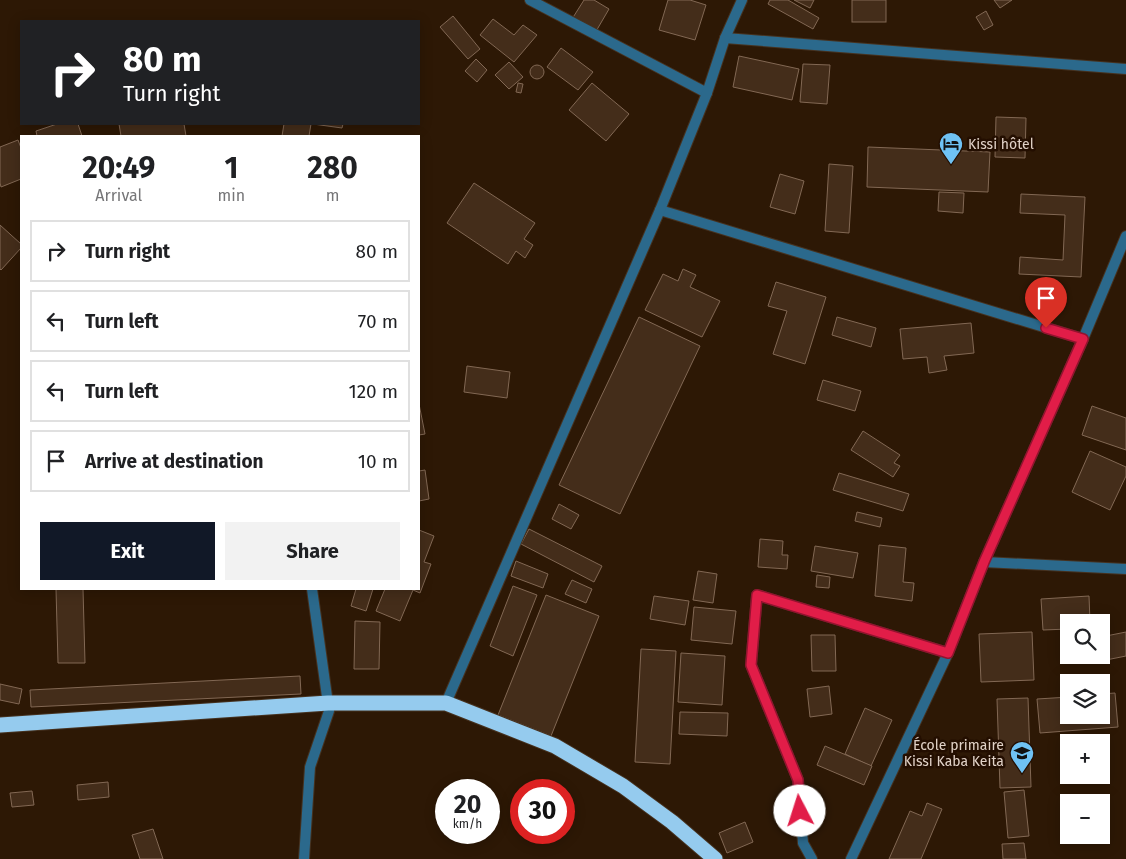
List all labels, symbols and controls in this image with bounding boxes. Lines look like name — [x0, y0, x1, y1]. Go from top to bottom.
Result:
text: 80 m — [123, 38, 202, 80]
icon: right — [40, 40, 105, 105]
text: Turn right — [123, 80, 220, 107]
hotel icon: Kissi hôtel — [938, 131, 964, 165]
place label: Kissi hôtel — [968, 136, 1034, 153]
text: 20:49 — [82, 150, 155, 186]
text: 1 — [224, 150, 238, 186]
text: 280 — [307, 150, 358, 186]
text: Arrival — [95, 186, 142, 205]
text: min — [218, 186, 245, 205]
text: m — [326, 186, 339, 205]
icon: right — [42, 237, 70, 265]
text: Turn right — [85, 240, 170, 263]
text: 80 m — [356, 240, 398, 263]
pin — [1025, 277, 1067, 328]
icon: arrive — [1032, 284, 1060, 312]
icon: left — [42, 307, 70, 335]
text: Turn left — [85, 310, 159, 333]
text: 70 m — [358, 310, 398, 333]
icon: left — [42, 377, 70, 405]
text: Turn left — [85, 380, 159, 403]
text: 120 m — [348, 380, 398, 403]
icon: arrive — [42, 447, 70, 475]
text: Arrive at destination — [85, 450, 264, 473]
text: 10 m — [358, 450, 398, 473]
button: Exit — [40, 522, 215, 580]
button: Share — [225, 522, 400, 580]
map controls — [1060, 614, 1110, 844]
button: search — [1060, 614, 1110, 664]
button: layers — [1060, 674, 1110, 724]
button: + — [1060, 734, 1110, 784]
place label: École primaire Kissi Kaba Keita — [904, 736, 1004, 770]
school or university icon: École primaire Kissi Kaba Keita — [1009, 740, 1035, 774]
speed limit sign: 30 — [510, 779, 575, 844]
position arrow — [773, 784, 825, 836]
text: 20 — [454, 790, 481, 820]
button: − — [1060, 794, 1110, 844]
text: km/h — [453, 817, 482, 831]

